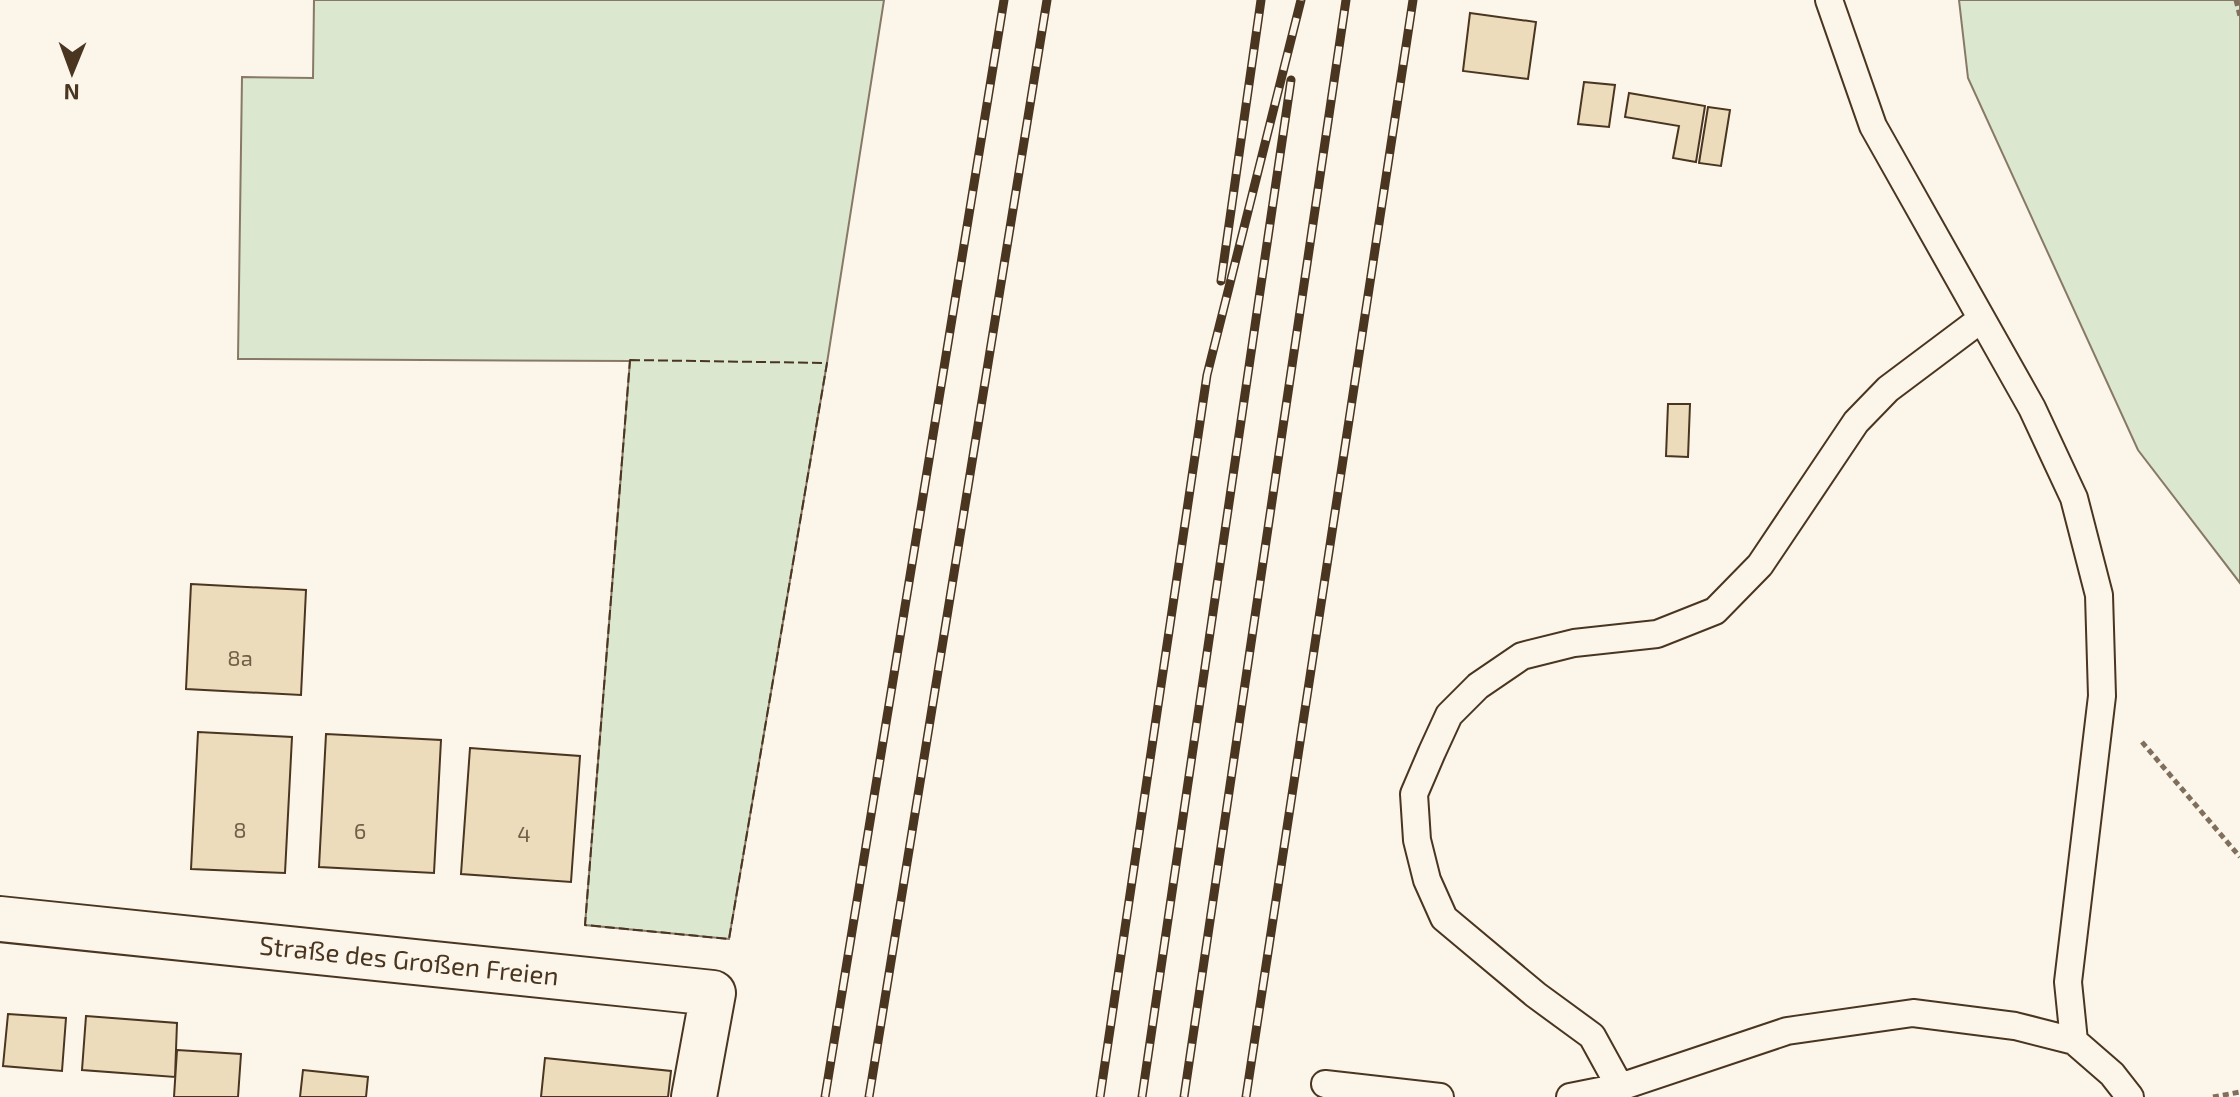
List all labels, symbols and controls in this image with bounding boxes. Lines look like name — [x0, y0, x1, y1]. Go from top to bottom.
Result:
north arrow — [32, 32, 112, 112]
text: N — [63, 80, 80, 106]
house number: 8a — [227, 644, 253, 670]
house number: 8 — [233, 816, 247, 842]
house number: 6 — [354, 817, 366, 843]
house number: 4 — [517, 820, 531, 846]
street label: Straße des Großen Freien — [258, 928, 560, 991]

